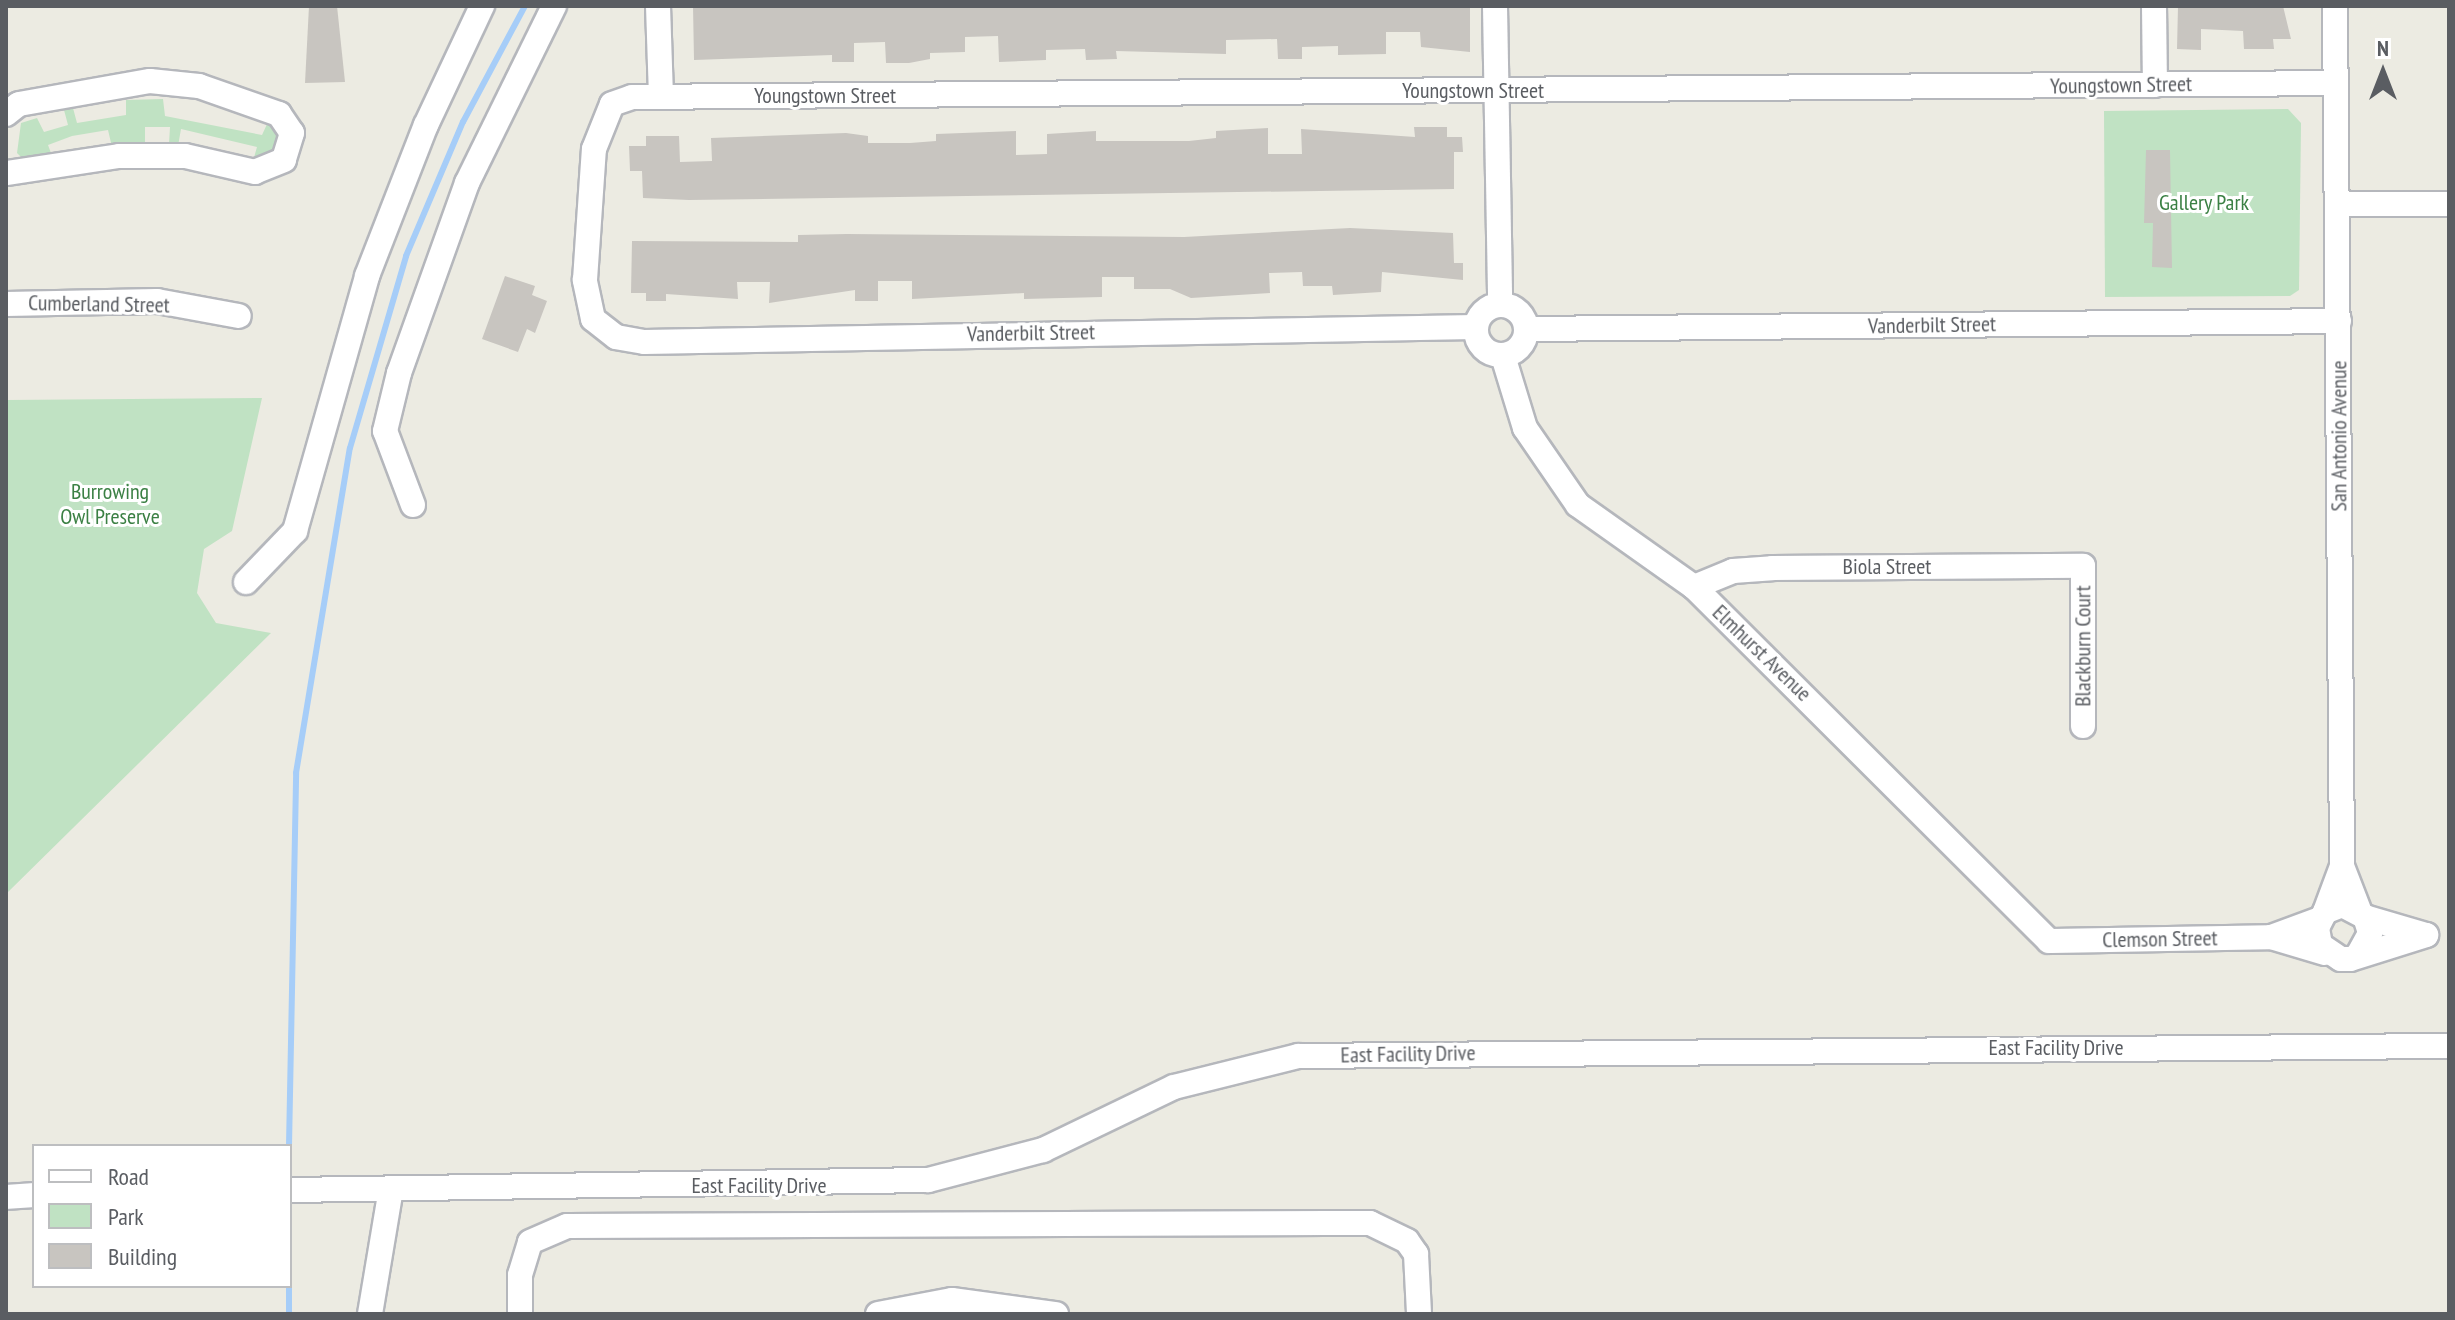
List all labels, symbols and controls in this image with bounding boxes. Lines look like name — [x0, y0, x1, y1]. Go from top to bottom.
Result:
north arrow — [2343, 32, 2423, 112]
text: N — [2377, 34, 2389, 62]
street label: Youngstown Street — [2050, 71, 2192, 99]
street label: Youngstown Street — [1402, 78, 1544, 104]
street label: Youngstown Street — [754, 83, 896, 109]
park label: Gallery Park — [2159, 190, 2249, 216]
street label: Cumberland Street — [28, 290, 170, 318]
street label: Vanderbilt Street — [1868, 311, 1996, 339]
street label: Vanderbilt Street — [967, 319, 1095, 347]
street label: San Antonio Avenue — [2326, 360, 2352, 512]
park label: Burrowing Owl Preserve — [60, 478, 160, 530]
street label: Biola Street — [1843, 554, 1931, 580]
street label: Blackburn Court — [2070, 585, 2096, 707]
street label: Elmhurst Avenue — [1707, 599, 1817, 707]
street label: Clemson Street — [2102, 925, 2218, 953]
street label: East Facility Drive — [1988, 1035, 2124, 1061]
street label: East Facility Drive — [1340, 1040, 1476, 1068]
legend — [32, 1144, 292, 1288]
text: Road — [108, 1161, 149, 1192]
street label: East Facility Drive — [691, 1173, 827, 1199]
text: Park — [108, 1201, 144, 1232]
text: Building — [108, 1241, 177, 1272]

